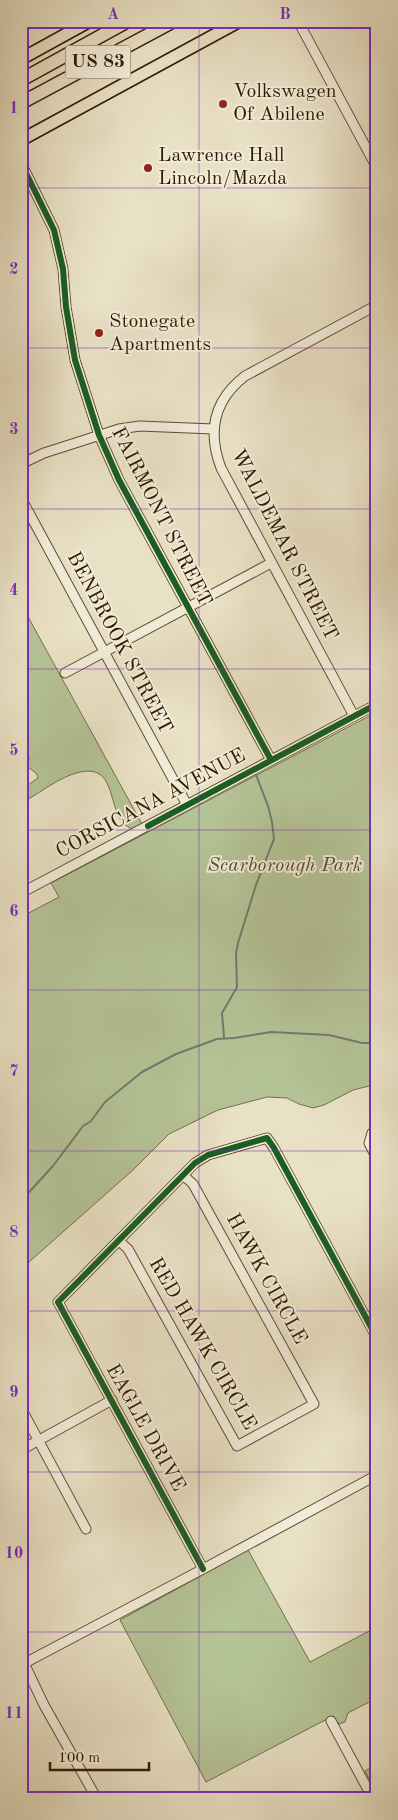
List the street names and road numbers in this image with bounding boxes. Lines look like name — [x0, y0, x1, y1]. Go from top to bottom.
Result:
road number: US 83 — [66, 46, 130, 78]
street label: FAIRMONT STREET — [107, 424, 215, 610]
street label: WALDEMAR STREET — [227, 446, 341, 644]
street label: BENBROOK STREET — [63, 549, 175, 737]
street label: CORSICANA AVENUE — [53, 746, 249, 862]
street label: HAWK CIRCLE — [222, 1210, 310, 1348]
street label: RED HAWK CIRCLE — [144, 1254, 260, 1434]
street label: EAGLE DRIVE — [102, 1361, 188, 1495]

